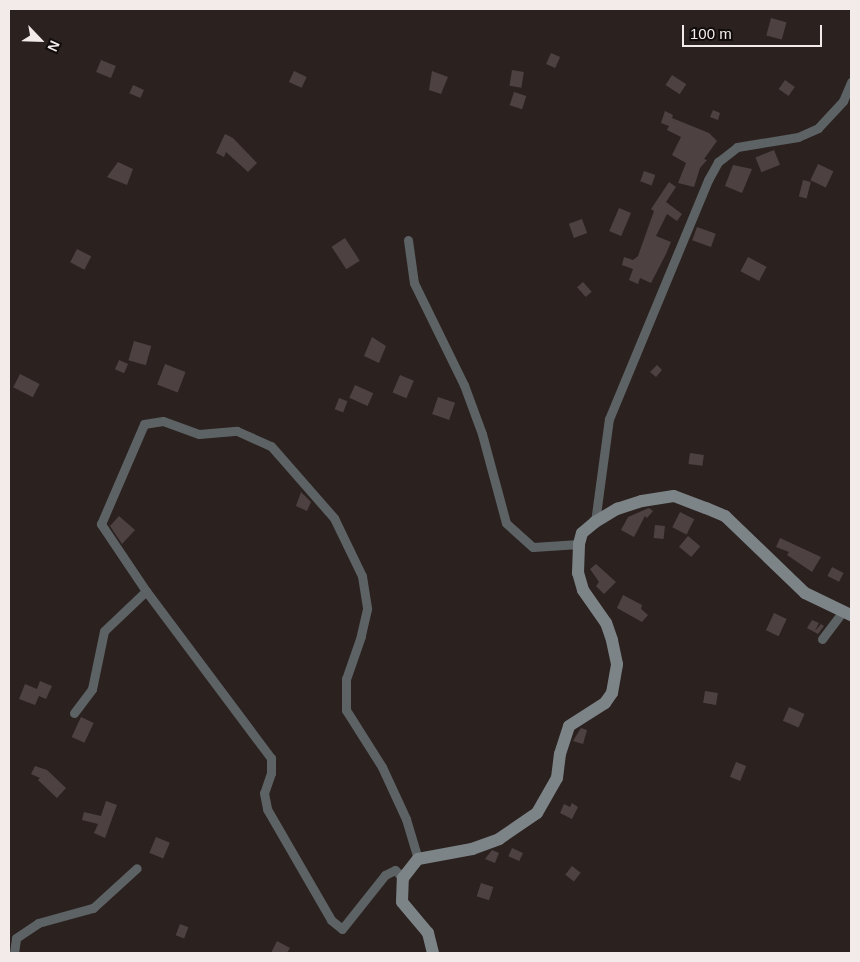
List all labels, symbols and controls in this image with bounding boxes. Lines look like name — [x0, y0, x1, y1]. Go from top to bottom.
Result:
north arrow — [15, 15, 65, 65]
scale bar — [685, 15, 825, 47]
text: 100 m — [690, 25, 732, 42]
text: N — [44, 38, 63, 54]

